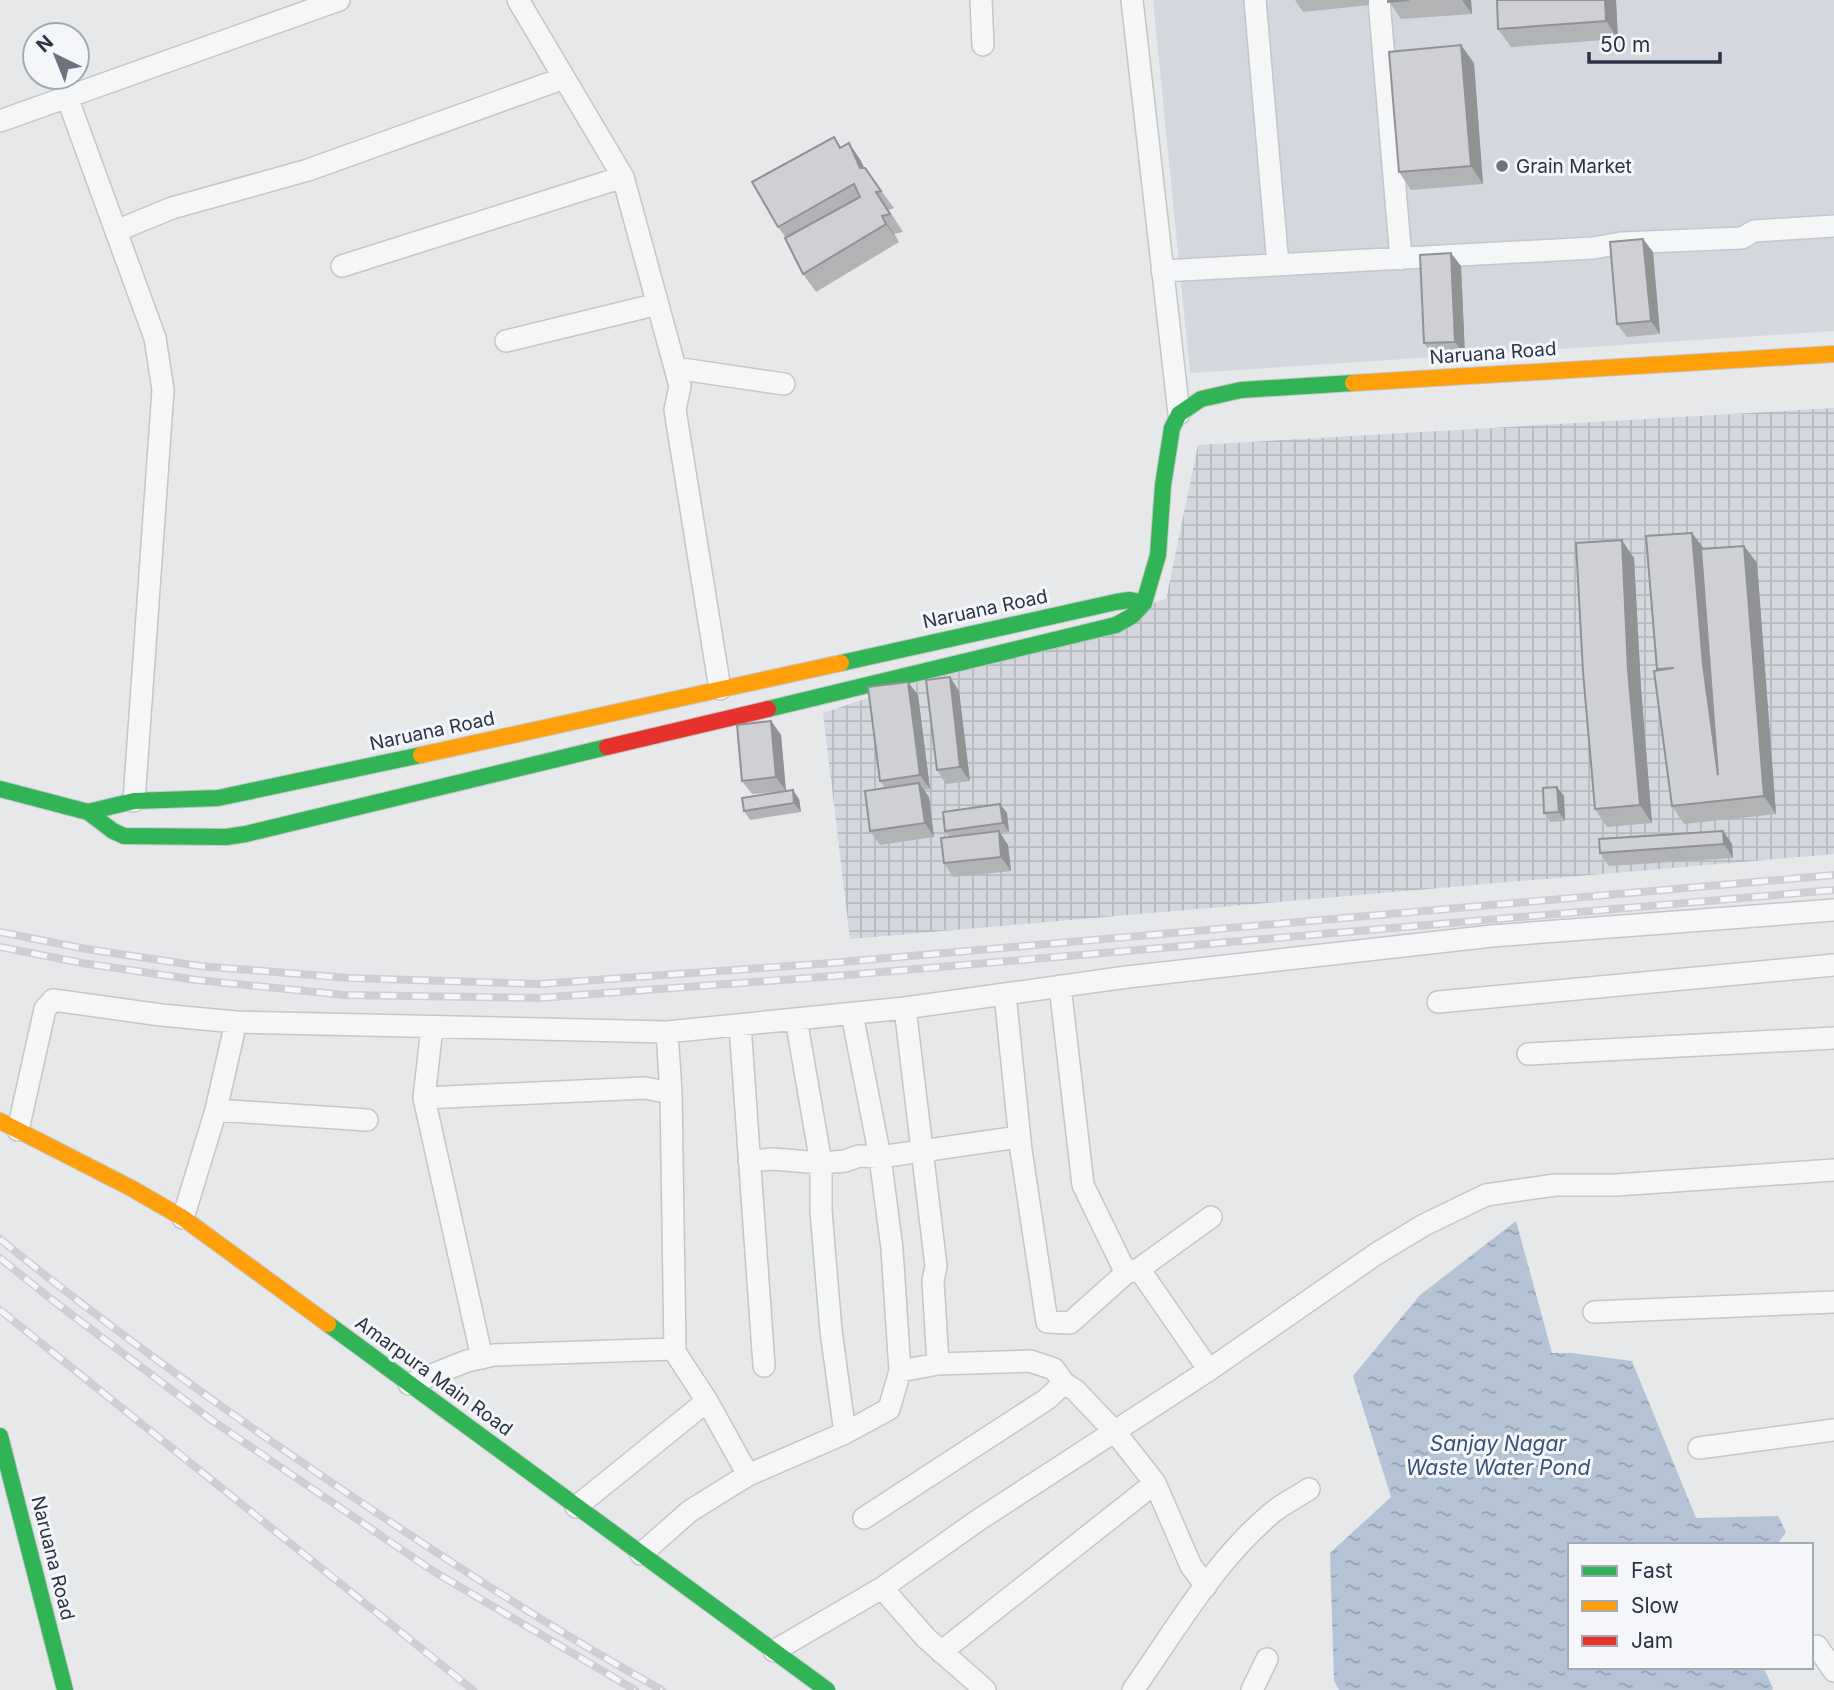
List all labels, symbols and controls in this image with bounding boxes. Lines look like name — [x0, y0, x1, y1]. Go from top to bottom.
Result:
north arrow — [21, 21, 91, 91]
scale bar — [1589, 21, 1720, 65]
text: N — [32, 31, 58, 57]
text: 50 m — [1600, 32, 1650, 57]
place label: Grain Market — [1516, 155, 1632, 178]
marker: Grain Market — [1494, 158, 1510, 174]
street label: Naruana Road — [1429, 337, 1557, 369]
street label: Naruana Road — [920, 585, 1050, 633]
street label: Naruana Road — [367, 707, 497, 755]
street label: Amarpura Main Road — [351, 1311, 517, 1441]
water label: Sanjay Nagar Waste Water Pond — [1406, 1431, 1590, 1480]
street label: Naruana Road — [26, 1494, 80, 1622]
legend — [1568, 1543, 1813, 1669]
text: Fast — [1631, 1558, 1673, 1583]
text: Slow — [1631, 1593, 1679, 1618]
text: Jam — [1631, 1628, 1673, 1653]

